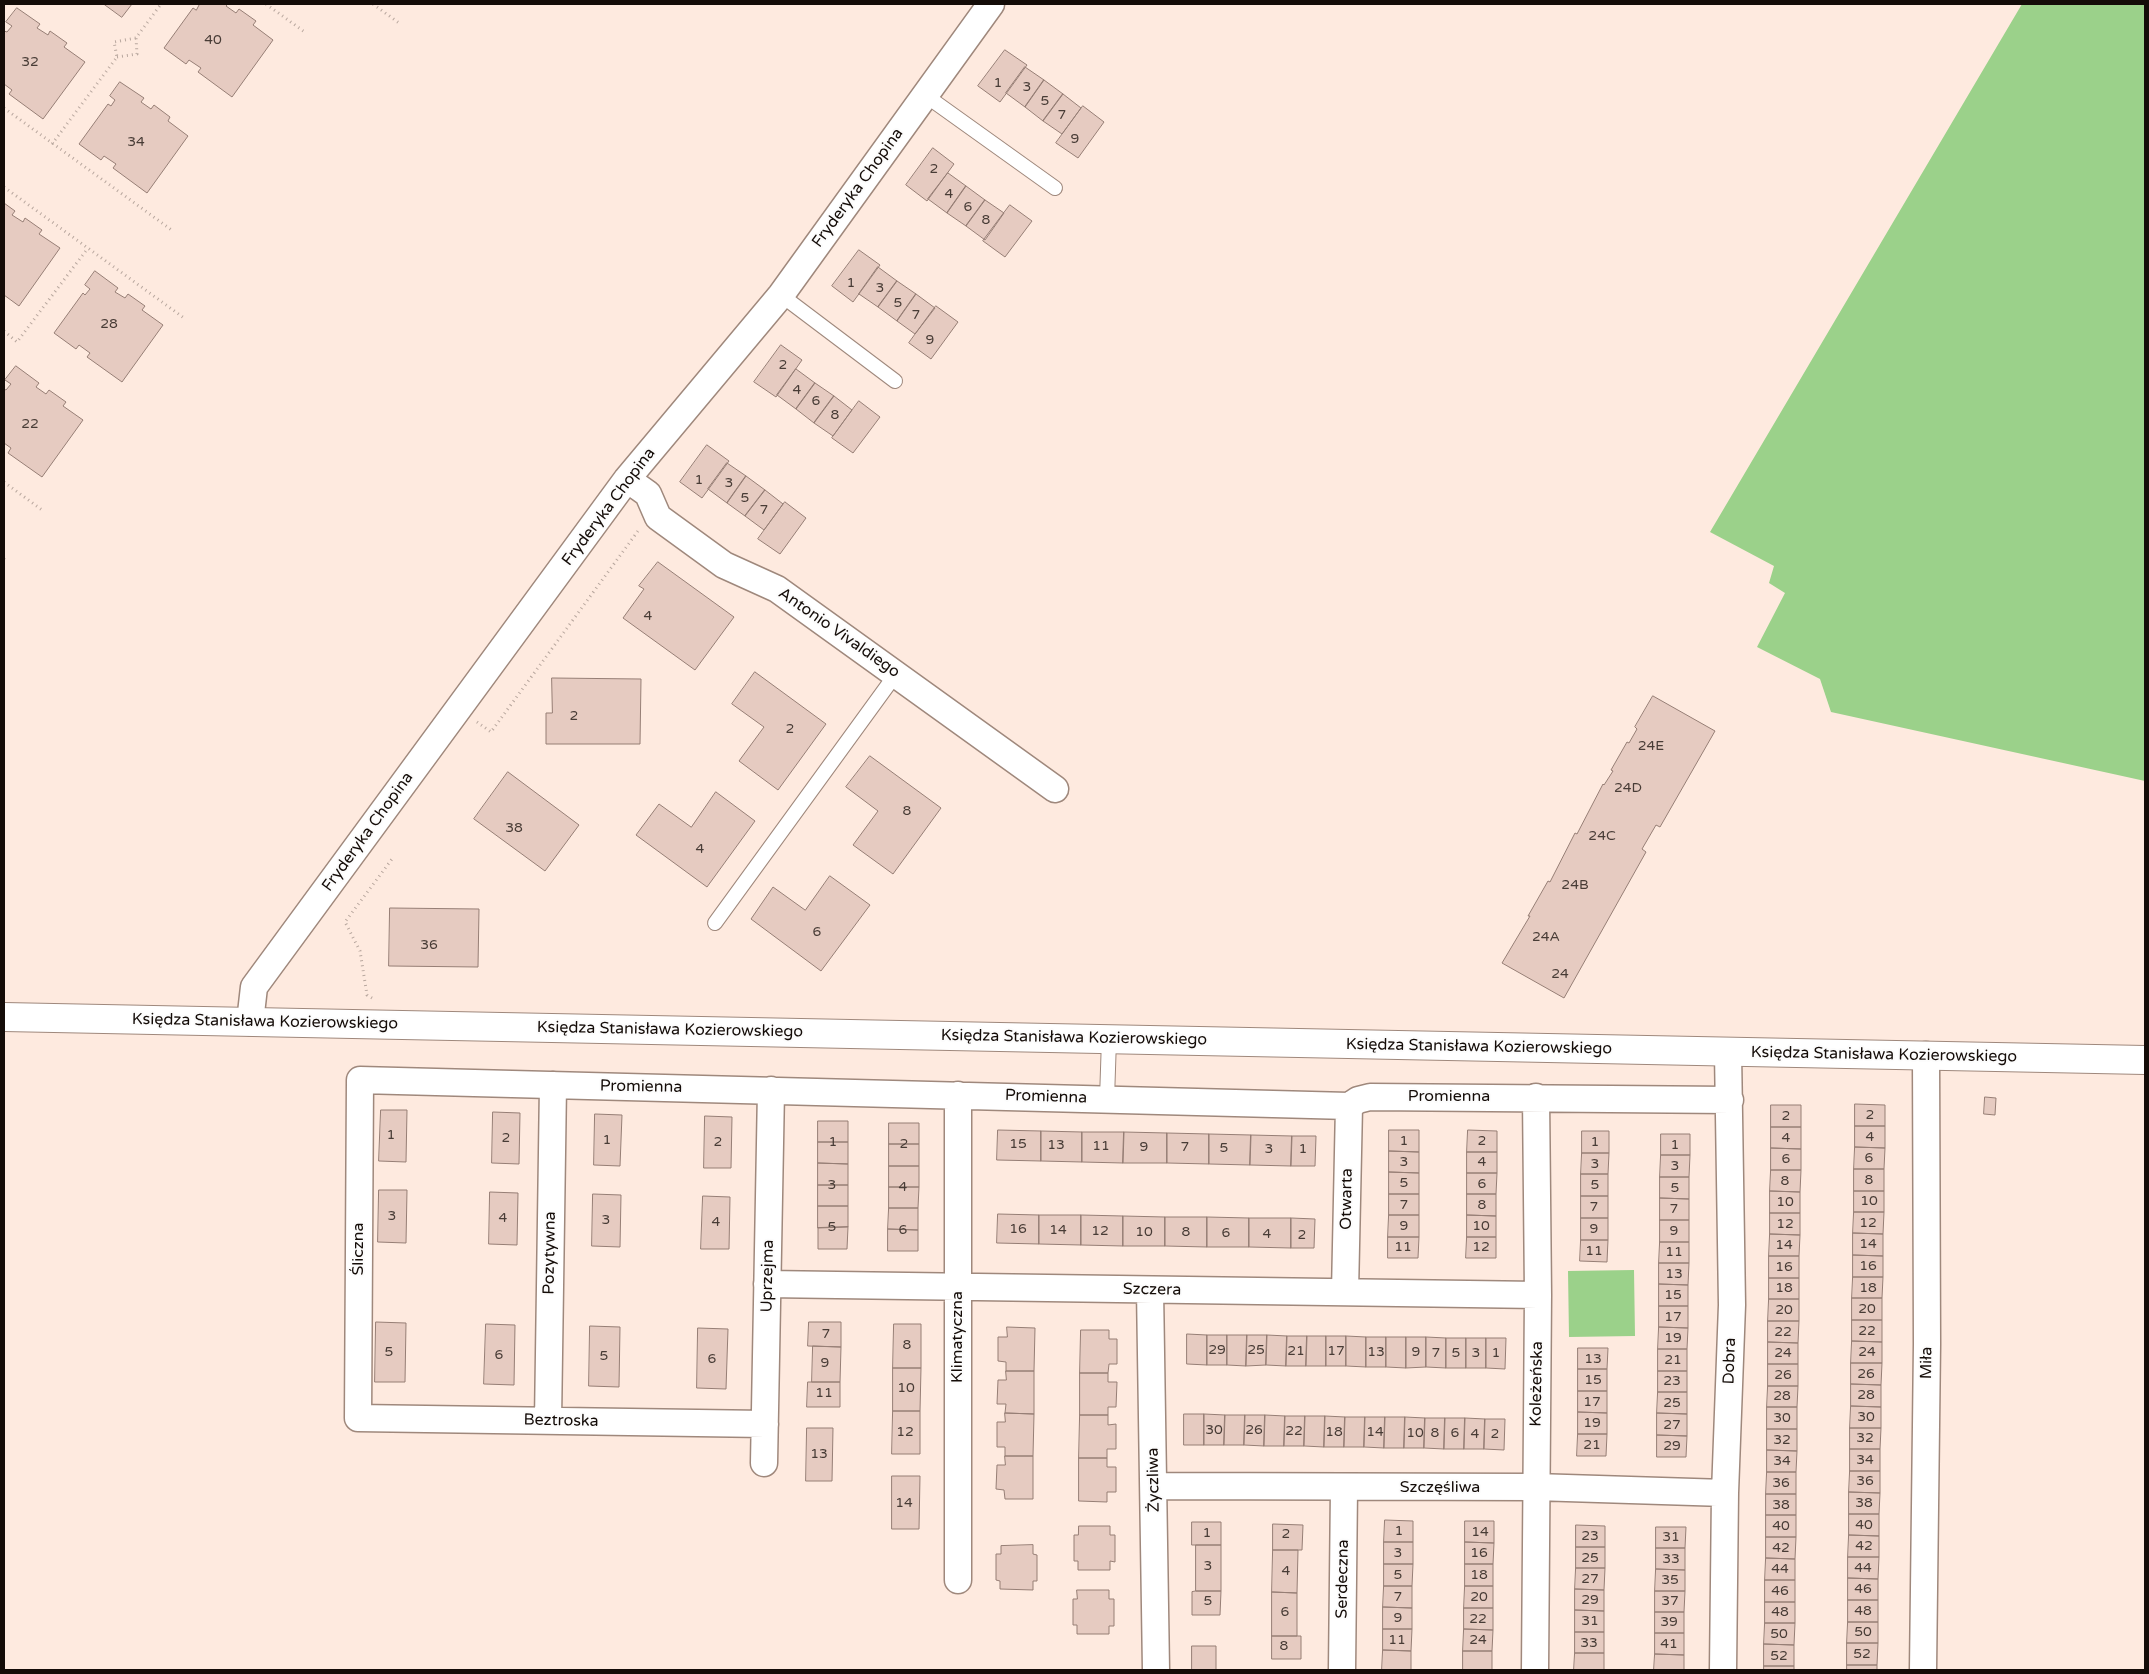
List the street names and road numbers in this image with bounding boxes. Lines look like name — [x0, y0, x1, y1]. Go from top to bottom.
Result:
street label: Fryderyka Chopina — [808, 125, 908, 251]
street label: Fryderyka Chopina — [558, 444, 660, 570]
street label: Antonio Vivaldiego — [775, 584, 903, 682]
street label: Fryderyka Chopina — [318, 769, 418, 895]
street label: Księdza Stanisława Kozierowskiego — [132, 1010, 398, 1034]
street label: Księdza Stanisława Kozierowskiego — [537, 1018, 803, 1042]
street label: Księdza Stanisława Kozierowskiego — [941, 1026, 1207, 1050]
street label: Księdza Stanisława Kozierowskiego — [1346, 1035, 1612, 1059]
street label: Księdza Stanisława Kozierowskiego — [1751, 1043, 2017, 1067]
street label: Promienna — [600, 1077, 682, 1097]
street label: Promienna — [1004, 1086, 1088, 1108]
street label: Promienna — [1408, 1087, 1490, 1107]
street label: Otwarta — [1337, 1168, 1357, 1230]
street label: Pozytywna — [540, 1211, 560, 1295]
street label: Śliczna — [349, 1223, 369, 1275]
street label: Uprzejma — [758, 1239, 778, 1313]
street label: Szczera — [1123, 1280, 1181, 1300]
street label: Klimatyczna — [948, 1291, 968, 1383]
street label: Dobra — [1720, 1337, 1740, 1385]
street label: Koleżeńska — [1527, 1341, 1547, 1427]
street label: Miła — [1917, 1347, 1937, 1379]
street label: Beztroska — [523, 1411, 599, 1431]
street label: Życzliwa — [1144, 1447, 1164, 1513]
street label: Szczęśliwa — [1400, 1478, 1480, 1498]
street label: Serdeczna — [1333, 1539, 1353, 1619]

